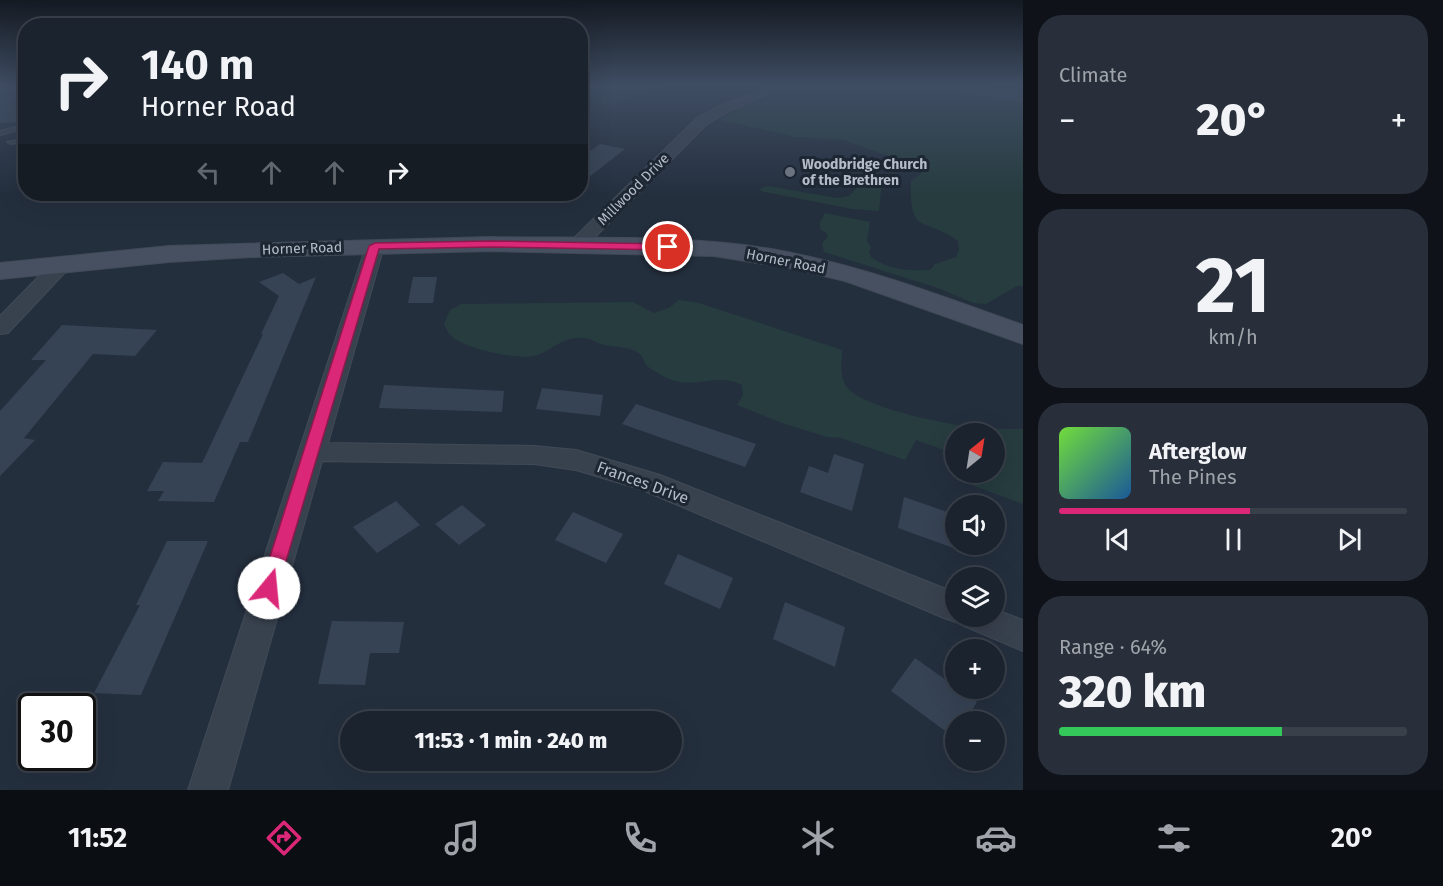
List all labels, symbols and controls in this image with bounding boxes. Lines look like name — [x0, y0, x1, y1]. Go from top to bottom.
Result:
text: 140 m — [141, 40, 254, 90]
icon: right — [42, 42, 120, 120]
text: Climate — [1059, 63, 1127, 87]
text: Horner Road — [141, 91, 296, 123]
text: 20° — [1196, 93, 1270, 147]
text: − — [1059, 101, 1076, 141]
text: + — [1391, 101, 1407, 141]
street label: Millwood Drive — [594, 150, 673, 229]
icon: left — [192, 156, 225, 189]
icon: ahead — [255, 156, 288, 189]
icon: ahead — [318, 156, 351, 189]
icon: right — [381, 156, 414, 189]
place label: Woodbridge Church of the Brethren — [802, 156, 927, 189]
marker: Woodbridge Church of the Brethren — [783, 165, 797, 179]
pin — [642, 221, 693, 272]
icon: arrive — [651, 230, 684, 263]
street label: Horner Road — [262, 239, 342, 258]
text: 21 — [1196, 239, 1270, 333]
street label: Horner Road — [745, 245, 827, 277]
text: km/h — [1208, 325, 1258, 349]
north arrow — [945, 423, 1005, 483]
map controls — [945, 423, 1005, 771]
text: Afterglow — [1149, 438, 1246, 465]
street label: Frances Drive — [594, 457, 691, 508]
text: The Pines — [1149, 465, 1236, 489]
button: sound — [945, 495, 1005, 555]
icon: previous — [1101, 523, 1134, 556]
icon: pause — [1217, 523, 1250, 556]
icon: next — [1333, 523, 1366, 556]
position arrow — [237, 556, 301, 620]
button: layers — [945, 567, 1005, 627]
text: Range · 64% — [1059, 635, 1167, 659]
button: + — [945, 639, 1005, 699]
text: 320 km — [1059, 665, 1206, 719]
speed limit sign: 30 — [18, 693, 96, 771]
button: − — [945, 711, 1005, 771]
text: 11:53 · 1 min · 240 m — [415, 727, 607, 754]
icon: directions — [263, 817, 305, 859]
icon: music — [441, 817, 483, 859]
icon: phone — [619, 817, 661, 859]
icon: climate — [797, 817, 839, 859]
icon: car — [975, 817, 1017, 859]
icon: filters — [1153, 817, 1195, 859]
text: 11:52 — [68, 822, 127, 854]
text: 20° — [1331, 822, 1375, 854]

